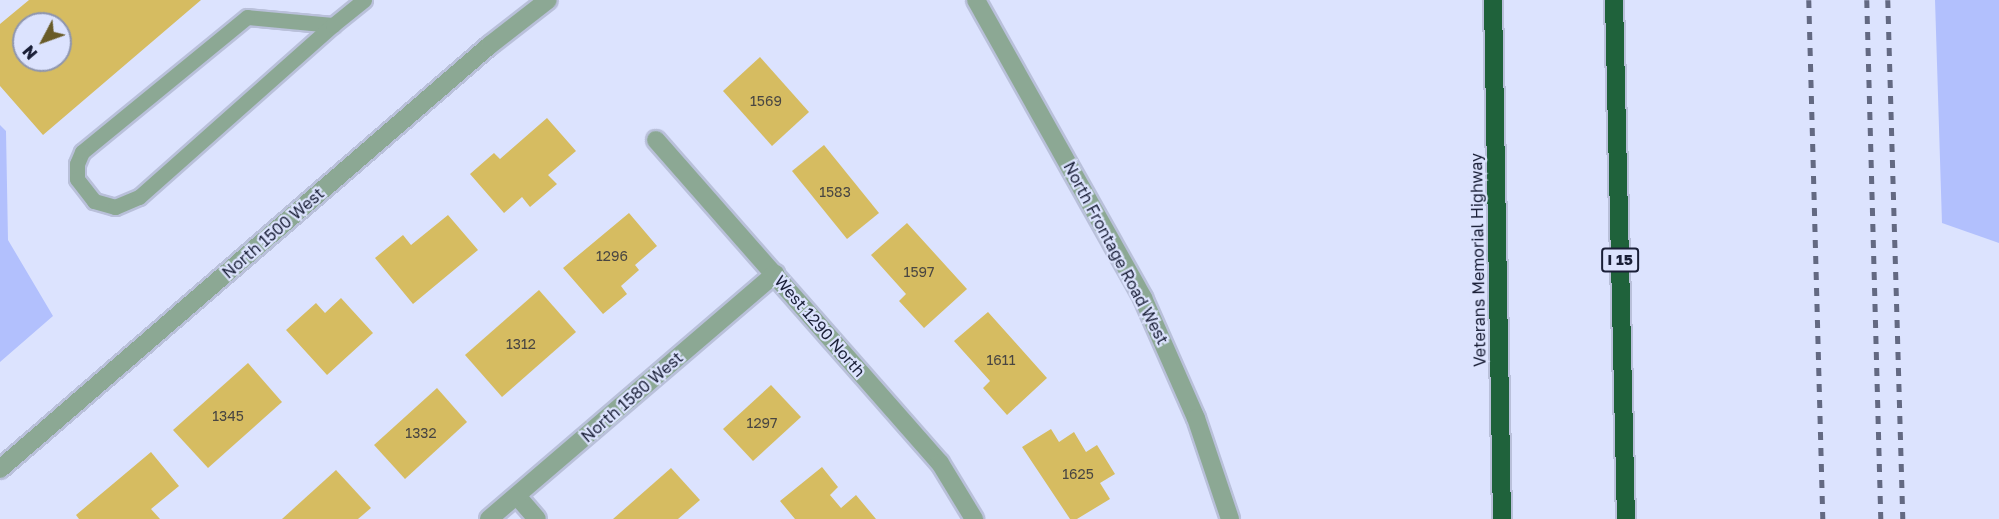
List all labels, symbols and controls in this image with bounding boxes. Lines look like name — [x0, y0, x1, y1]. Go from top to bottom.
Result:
north arrow — [12, 12, 72, 72]
text: N — [18, 41, 41, 64]
house number: 1569 — [750, 93, 782, 109]
street label: Veterans Memorial Highway — [1467, 153, 1489, 367]
street label: North Frontage Road West — [1060, 158, 1172, 348]
street label: North 1500 West — [218, 184, 328, 282]
house number: 1583 — [819, 184, 851, 200]
house number: 1296 — [596, 248, 628, 264]
road number: I 15 — [1600, 248, 1640, 272]
house number: 1597 — [904, 264, 934, 280]
street label: West 1290 North — [771, 271, 869, 381]
house number: 1312 — [506, 336, 536, 352]
street label: North 1580 West — [577, 348, 687, 446]
house number: 1611 — [987, 352, 1015, 368]
house number: 1345 — [212, 408, 244, 424]
house number: 1297 — [747, 415, 777, 431]
house number: 1332 — [405, 425, 437, 441]
house number: 1625 — [1062, 466, 1094, 482]

